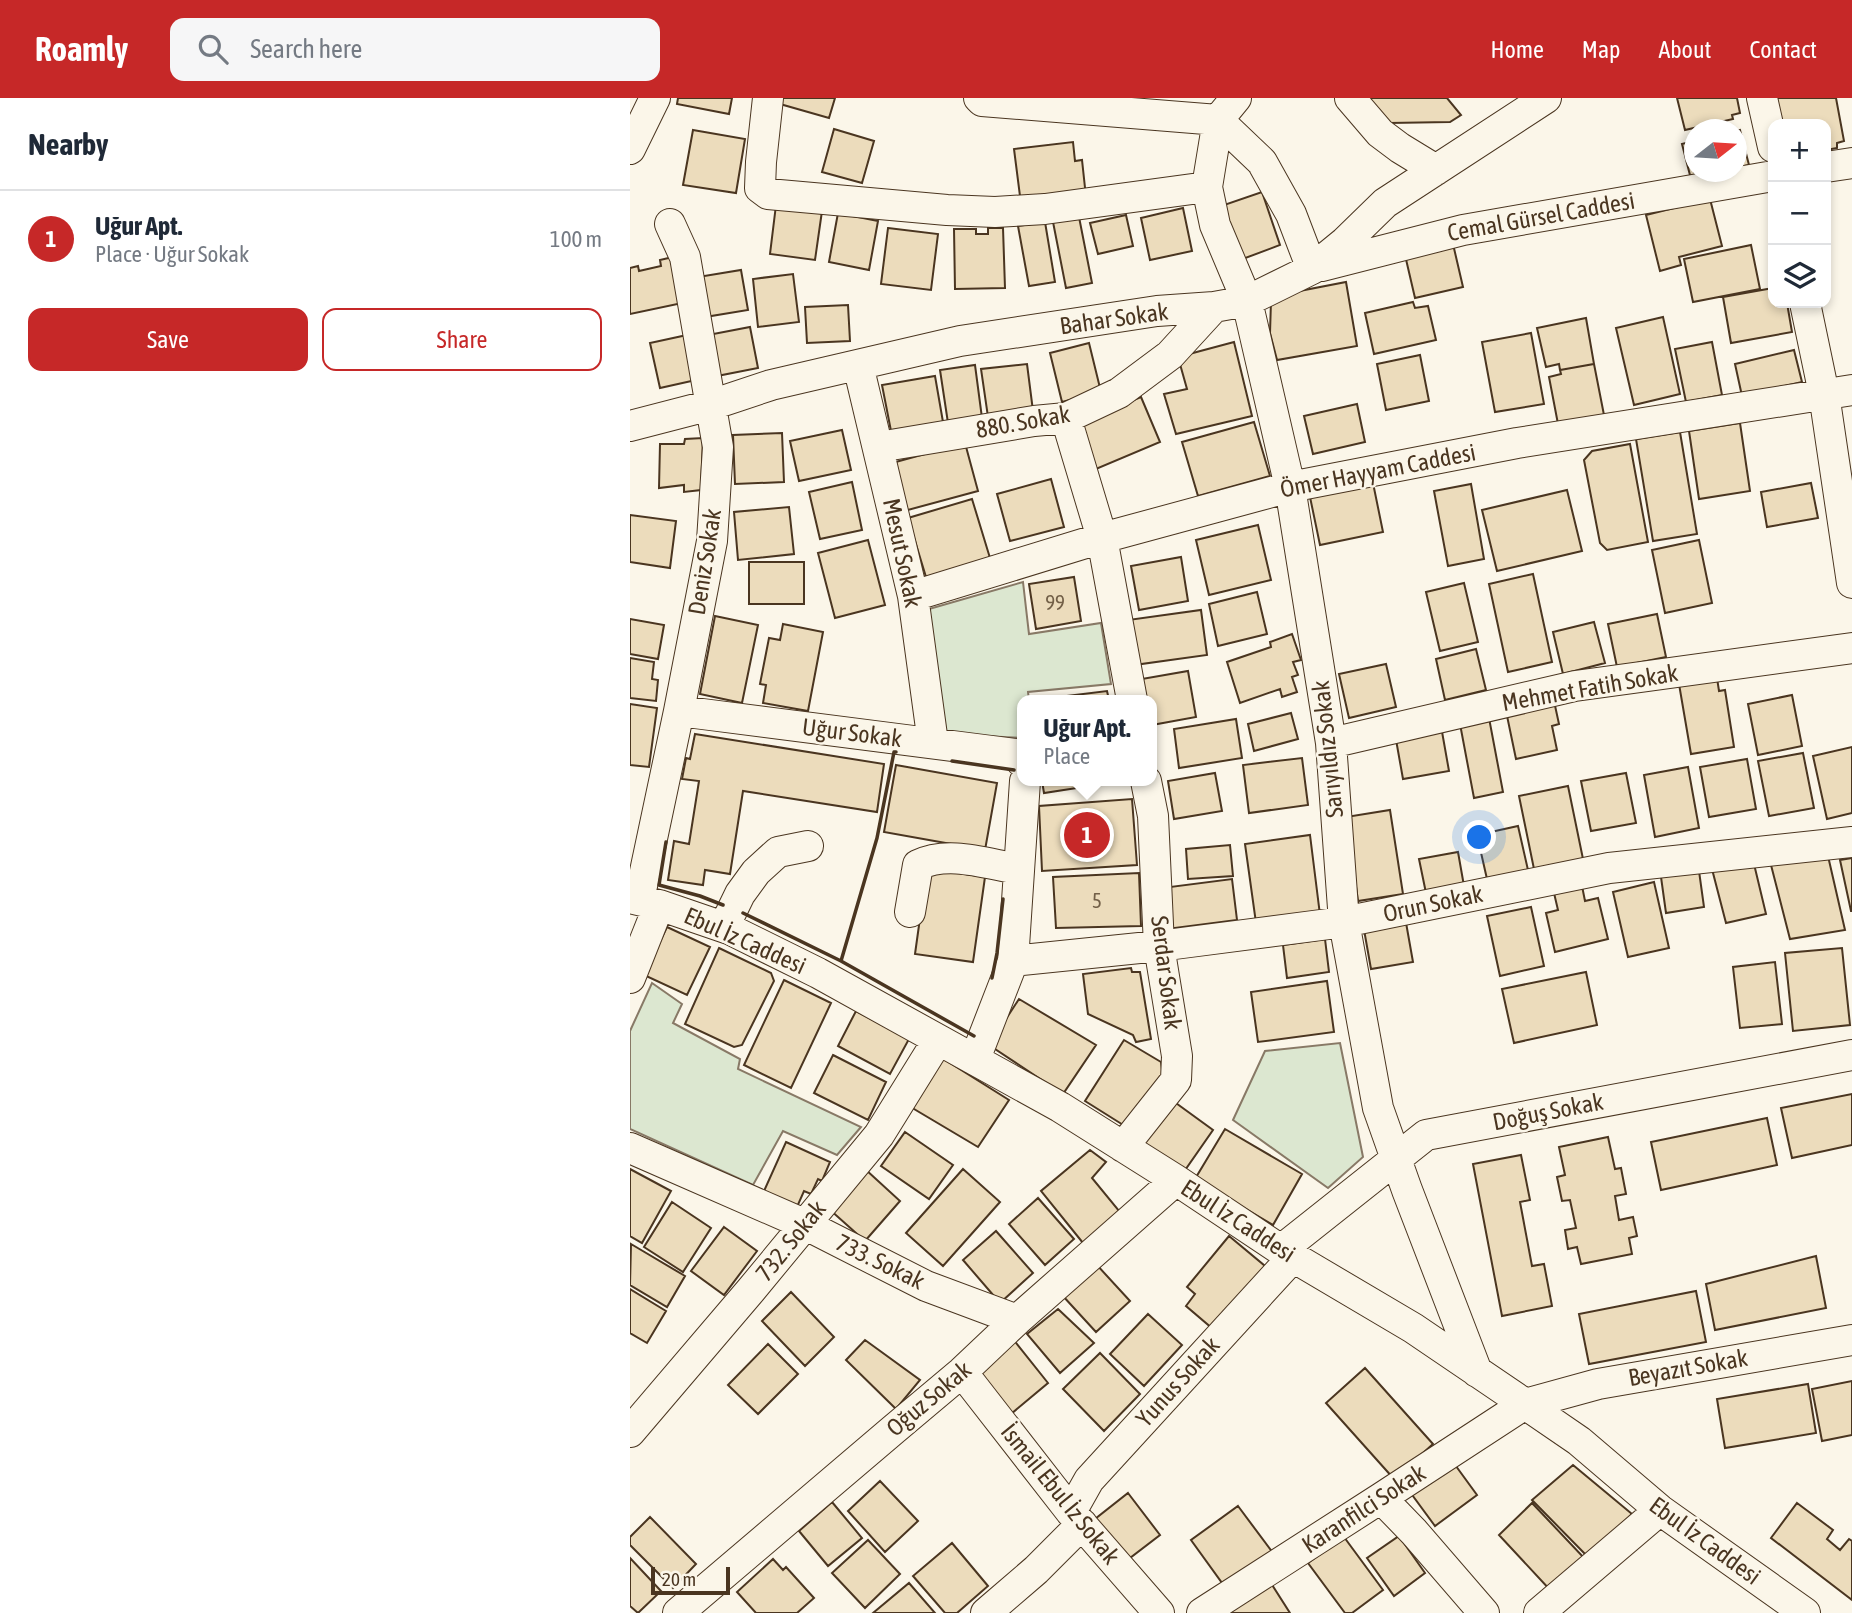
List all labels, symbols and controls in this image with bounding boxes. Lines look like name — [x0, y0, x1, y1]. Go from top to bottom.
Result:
search box — [170, 18, 660, 81]
text: Roamly — [35, 30, 128, 68]
icon: search — [194, 30, 232, 68]
text: Search here — [250, 34, 362, 64]
text: Home — [1490, 36, 1544, 63]
text: Map — [1582, 36, 1620, 63]
text: About — [1658, 36, 1711, 63]
text: Contact — [1749, 36, 1817, 63]
north arrow — [1684, 119, 1747, 182]
map controls — [1768, 119, 1831, 308]
button: + — [1768, 119, 1831, 182]
text: Nearby — [28, 127, 108, 161]
button: − — [1768, 182, 1831, 245]
street label: Cemal Gürsel Caddesi — [1445, 187, 1637, 246]
text: Uğur Apt. — [95, 211, 183, 241]
text: 1 — [46, 226, 56, 252]
text: 100 m — [550, 226, 602, 252]
text: Place · Uğur Sokak — [95, 241, 249, 267]
button: layers — [1768, 245, 1831, 308]
street label: Bahar Sokak — [1058, 297, 1170, 339]
button: Save — [28, 308, 308, 371]
button: Share — [322, 308, 602, 371]
street label: 880. Sokak — [974, 400, 1072, 443]
street label: Ömer Hayyam Caddesi — [1278, 438, 1478, 503]
street label: Mesut Sokak — [878, 496, 927, 610]
street label: Deniz Sokak — [683, 507, 726, 617]
house number: 99 — [1045, 590, 1065, 614]
street label: Mehmet Fatih Sokak — [1500, 659, 1681, 716]
street label: Sarıyıldız Sokak — [1307, 679, 1348, 819]
popup — [1017, 695, 1157, 786]
street label: Uğur Sokak — [801, 713, 904, 752]
text: Uğur Apt. — [1043, 713, 1131, 743]
text: Place — [1043, 743, 1090, 769]
pin: 1 — [1064, 809, 1110, 861]
your location — [1462, 820, 1496, 854]
street label: Orun Sokak — [1381, 880, 1486, 927]
house number: 5 — [1092, 888, 1102, 912]
street label: Ebul İz Caddesi — [680, 902, 810, 979]
street label: Serdar Sokak — [1146, 914, 1187, 1032]
street label: Doğuş Sokak — [1490, 1087, 1606, 1135]
street label: Ebul İz Caddesi — [1176, 1174, 1300, 1267]
street label: 732. Sokak — [750, 1195, 831, 1286]
street label: 733. Sokak — [832, 1229, 929, 1295]
street label: Yunus Sokak — [1130, 1331, 1225, 1432]
street label: Beyazıt Sokak — [1626, 1344, 1750, 1391]
street label: Oğuz Sokak — [881, 1355, 977, 1442]
street label: İsmail Ebul İz Sokak — [996, 1418, 1126, 1570]
street label: Karanfilci Sokak — [1297, 1459, 1431, 1558]
street label: Ebul İz Caddesi — [1645, 1491, 1766, 1590]
scale bar — [651, 1564, 730, 1596]
text: 20 m — [662, 1568, 696, 1590]

